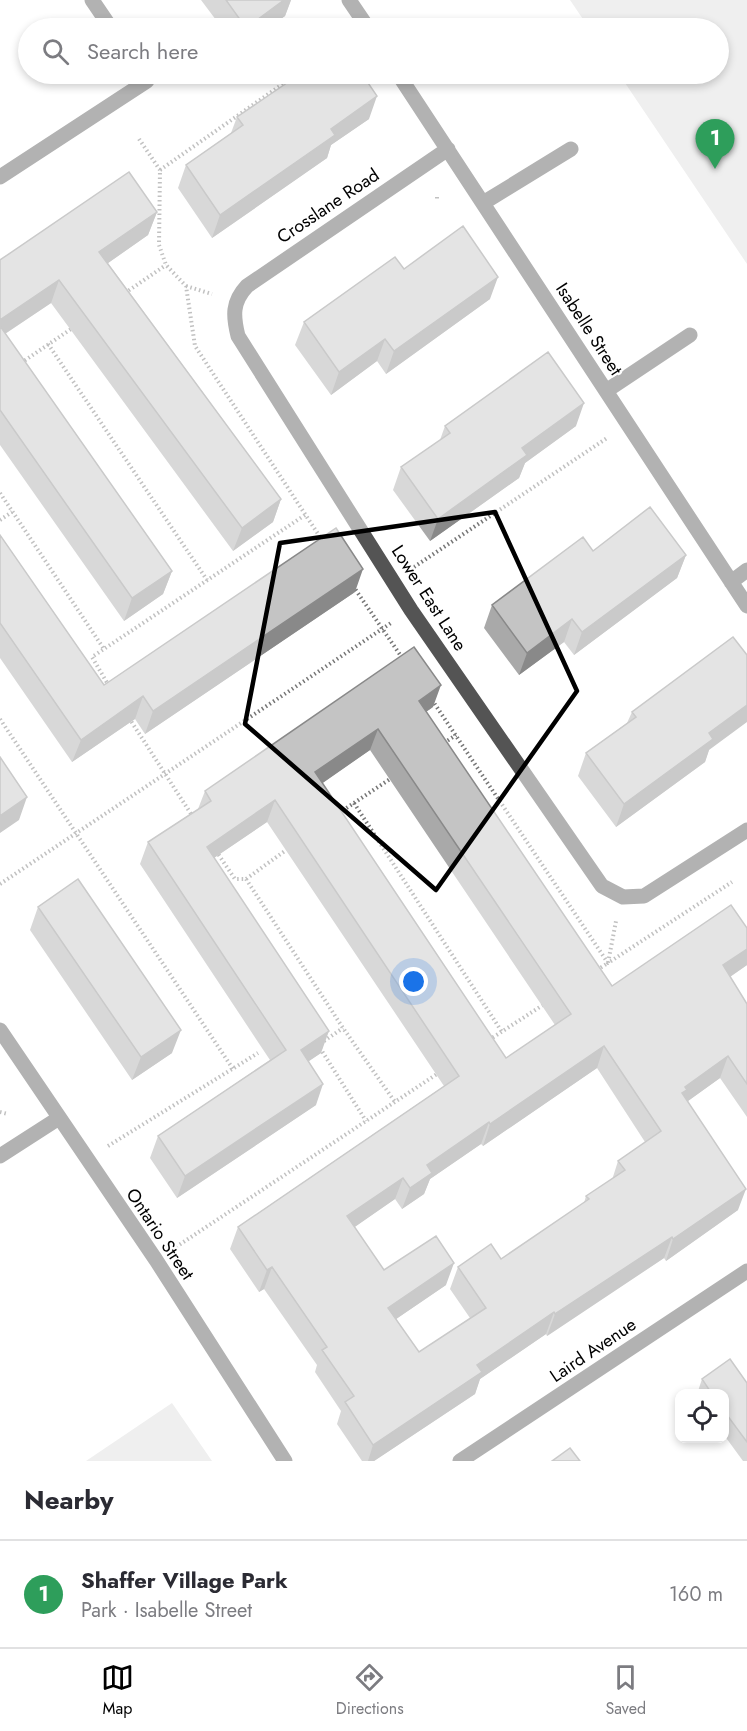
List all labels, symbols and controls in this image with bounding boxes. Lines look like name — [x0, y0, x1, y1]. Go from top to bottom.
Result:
search box — [18, 18, 729, 84]
icon: search — [39, 35, 72, 68]
text: Search here — [87, 35, 198, 67]
pin: 1 — [696, 120, 734, 169]
street label: Crosslane Road — [272, 162, 384, 250]
street label: Isabelle Street — [549, 278, 629, 381]
street label: Lower East Lane — [385, 540, 473, 656]
your location — [399, 967, 428, 996]
street label: Ontario Street — [120, 1183, 201, 1286]
street label: Laird Avenue — [545, 1311, 641, 1389]
map controls — [675, 1389, 729, 1443]
button: locate — [675, 1389, 729, 1443]
text: Nearby — [24, 1481, 113, 1519]
text: Shaffer Village Park — [81, 1564, 288, 1596]
text: 1 — [38, 1580, 49, 1609]
text: 160 m — [669, 1580, 723, 1609]
text: Park · Isabelle Street — [81, 1596, 252, 1625]
tab: Map — [101, 1661, 134, 1720]
tab: Directions — [336, 1661, 404, 1720]
tab: Saved — [605, 1661, 646, 1720]

